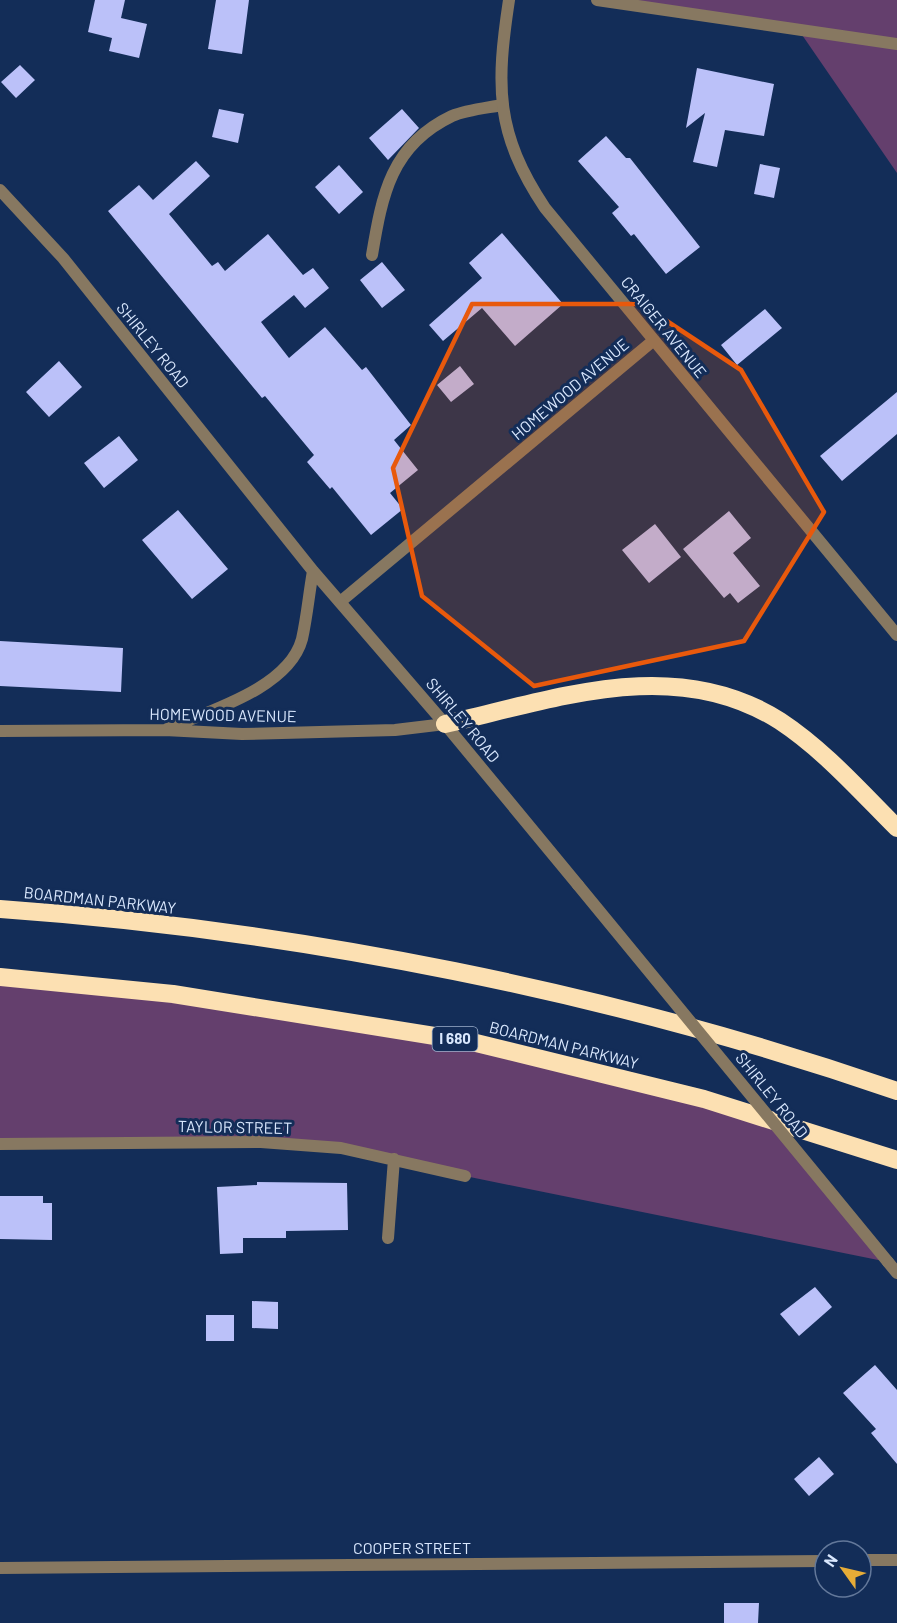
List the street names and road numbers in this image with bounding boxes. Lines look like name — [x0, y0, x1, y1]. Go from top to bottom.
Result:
street label: CRAIGER AVENUE — [618, 272, 711, 381]
street label: SHIRLEY ROAD — [113, 298, 194, 391]
street label: HOMEWOOD AVENUE — [507, 334, 632, 443]
street label: SHIRLEY ROAD — [423, 674, 504, 766]
street label: HOMEWOOD AVENUE — [149, 704, 297, 725]
street label: BOARDMAN PARKWAY — [23, 882, 177, 917]
street label: BOARDMAN PARKWAY — [488, 1017, 641, 1072]
road number: I 680 — [432, 1027, 478, 1051]
street label: SHIRLEY ROAD — [732, 1048, 813, 1141]
street label: TAYLOR STREET — [178, 1116, 292, 1137]
street label: COOPER STREET — [353, 1538, 471, 1557]

